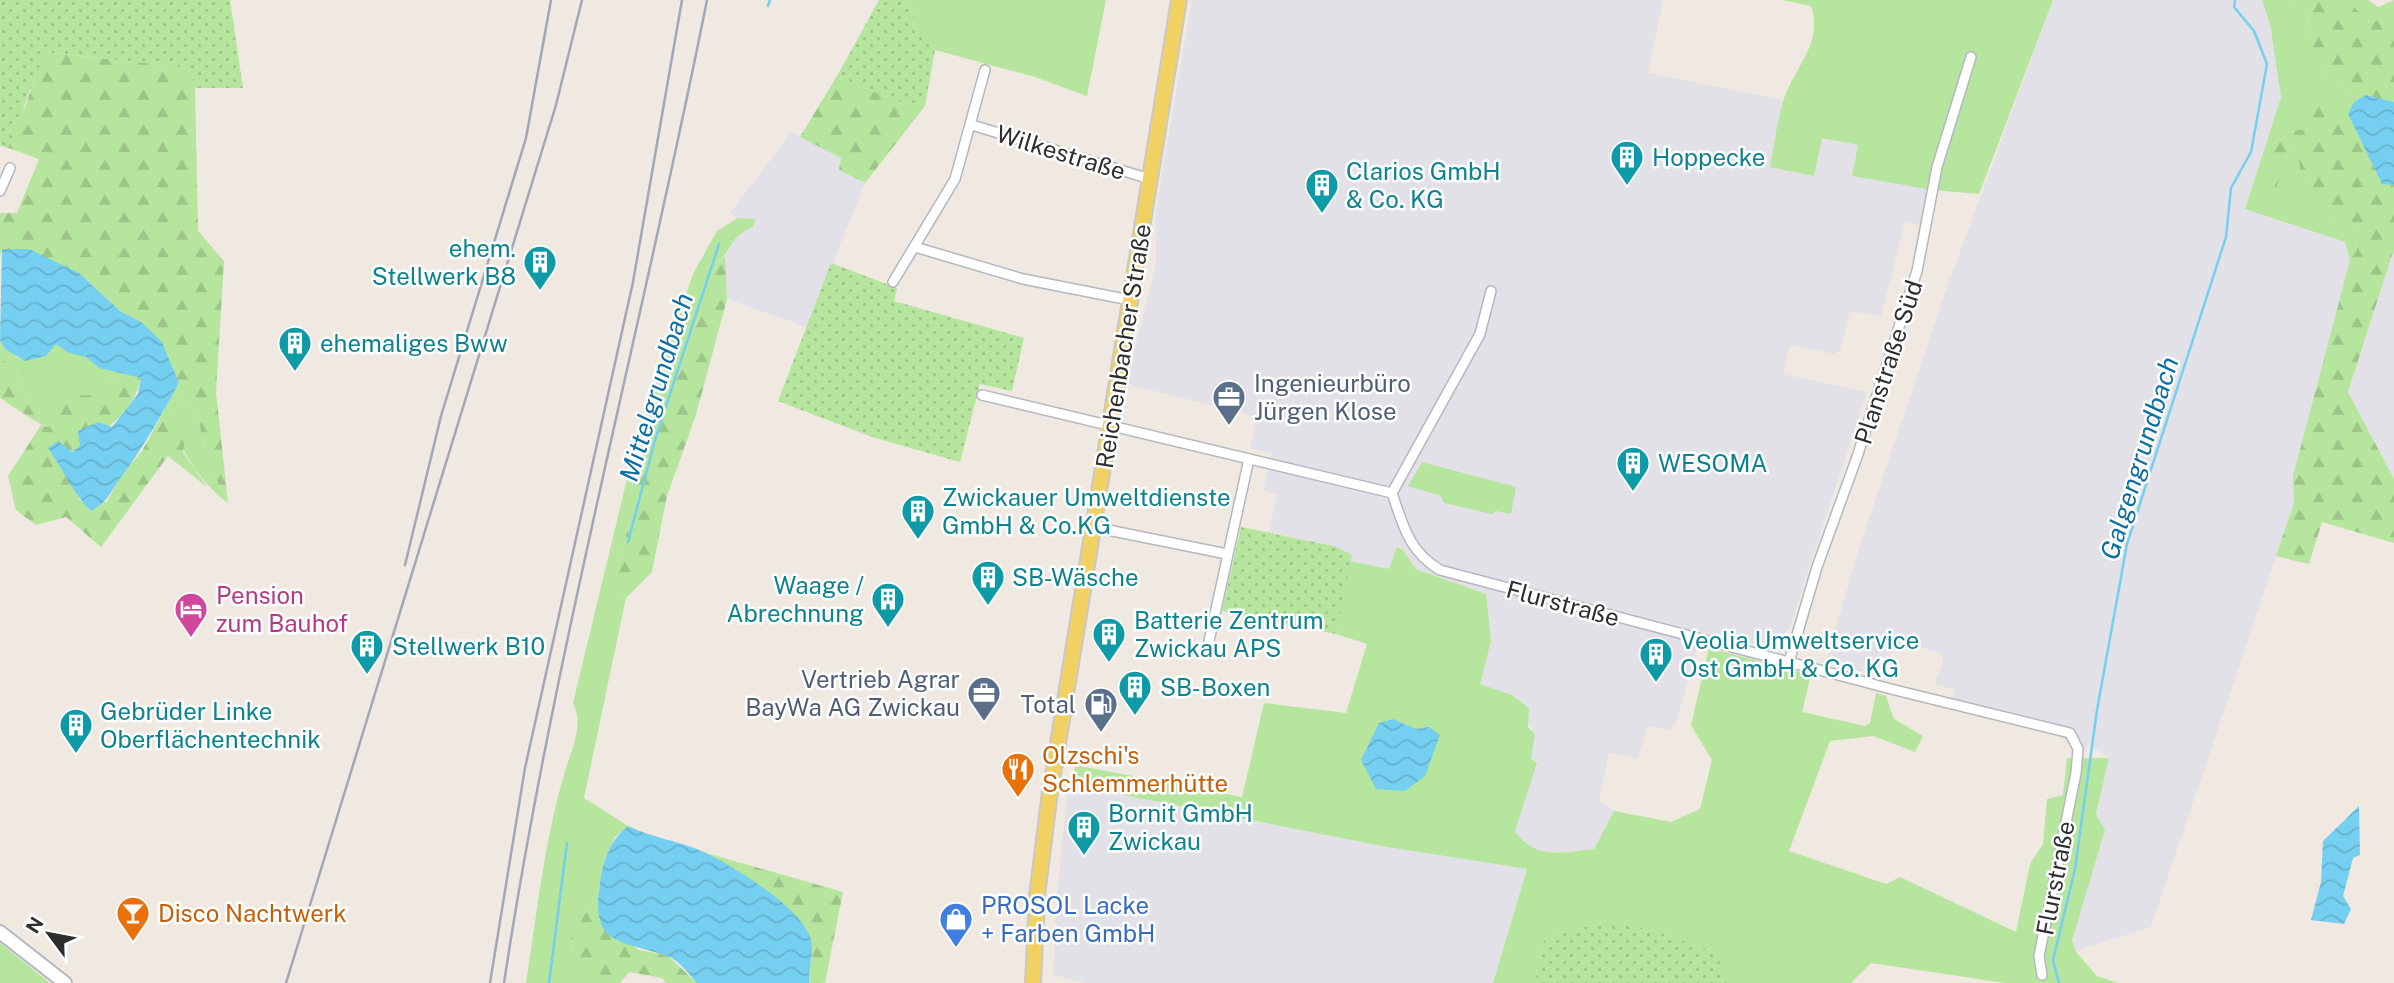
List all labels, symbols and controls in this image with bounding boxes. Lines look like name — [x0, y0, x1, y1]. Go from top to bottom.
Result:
street label: Wilkestraße — [993, 119, 1129, 185]
building icon: Hoppecke — [1608, 138, 1646, 187]
place label: Hoppecke — [1652, 143, 1765, 171]
place label: Clarios GmbH & Co. KG — [1346, 157, 1501, 213]
building icon: Clarios GmbH & Co. KG — [1303, 166, 1341, 215]
street label: Reichenbacher Straße — [1090, 222, 1156, 470]
place label: ehem. Stellwerk B8 — [372, 234, 516, 290]
building icon: ehem. Stellwerk B8 — [521, 243, 559, 292]
street label: Planstraße Süd — [1848, 277, 1928, 447]
water label: Mittelgrundbach — [613, 289, 699, 485]
building icon: ehemaliges Bww — [276, 324, 314, 373]
place label: ehemaliges Bww — [320, 329, 508, 357]
water label: Galgengrundbach — [2093, 353, 2185, 563]
place label: Ingenieurbüro Jürgen Klose — [1254, 369, 1411, 425]
office icon: Ingenieurbüro Jürgen Klose — [1210, 378, 1248, 427]
building icon: WESOMA — [1614, 444, 1652, 493]
place label: WESOMA — [1658, 449, 1768, 477]
place label: Zwickauer Umweltdienste GmbH & Co.KG — [942, 483, 1231, 539]
building icon: Zwickauer Umweltdienste GmbH & Co.KG — [899, 492, 937, 541]
building icon: SB-Wäsche — [969, 558, 1007, 607]
place label: SB-Wäsche — [1012, 563, 1138, 591]
place label: Waage / Abrechnung — [726, 571, 865, 627]
street label: Flurstraße — [1503, 575, 1623, 631]
building icon: Waage / Abrechnung — [869, 580, 907, 629]
place label: Pension zum Bauhof — [216, 581, 348, 637]
hotel icon: Pension zum Bauhof — [172, 590, 210, 639]
place label: Batterie Zentrum Zwickau APS — [1134, 606, 1324, 662]
building icon: Batterie Zentrum Zwickau APS — [1090, 615, 1128, 664]
place label: Veolia Umweltservice Ost GmbH & Co. KG — [1680, 626, 1919, 682]
building icon: Stellwerk B10 — [348, 627, 386, 676]
place label: Stellwerk B10 — [392, 632, 545, 660]
building icon: Veolia Umweltservice Ost GmbH & Co. KG — [1637, 635, 1675, 684]
place label: Vertrieb Agrar BayWa AG Zwickau — [745, 665, 960, 721]
building icon: SB-Boxen — [1116, 668, 1154, 717]
place label: SB-Boxen — [1160, 673, 1270, 701]
office icon: Vertrieb Agrar BayWa AG Zwickau — [965, 674, 1003, 723]
fuel station icon: Total — [1082, 685, 1120, 734]
place label: Total — [1021, 690, 1076, 718]
place label: Gebrüder Linke Oberflächentechnik — [100, 697, 321, 753]
building icon: Gebrüder Linke Oberflächentechnik — [57, 706, 95, 755]
place label: Olzschi's Schlemmerhütte — [1042, 741, 1228, 797]
restaurant icon: Olzschi's Schlemmerhütte — [999, 750, 1037, 799]
place label: Bornit GmbH Zwickau — [1108, 799, 1253, 855]
building icon: Bornit GmbH Zwickau — [1065, 808, 1103, 857]
street label: Flurstraße — [2030, 819, 2080, 937]
place label: PROSOL Lacke + Farben GmbH — [981, 891, 1155, 947]
bar icon: Disco Nachtwerk — [114, 894, 152, 943]
north arrow — [14, 899, 84, 969]
place label: Disco Nachtwerk — [158, 899, 347, 927]
shop icon: PROSOL Lacke + Farben GmbH — [937, 900, 975, 949]
text: N — [21, 913, 48, 937]

